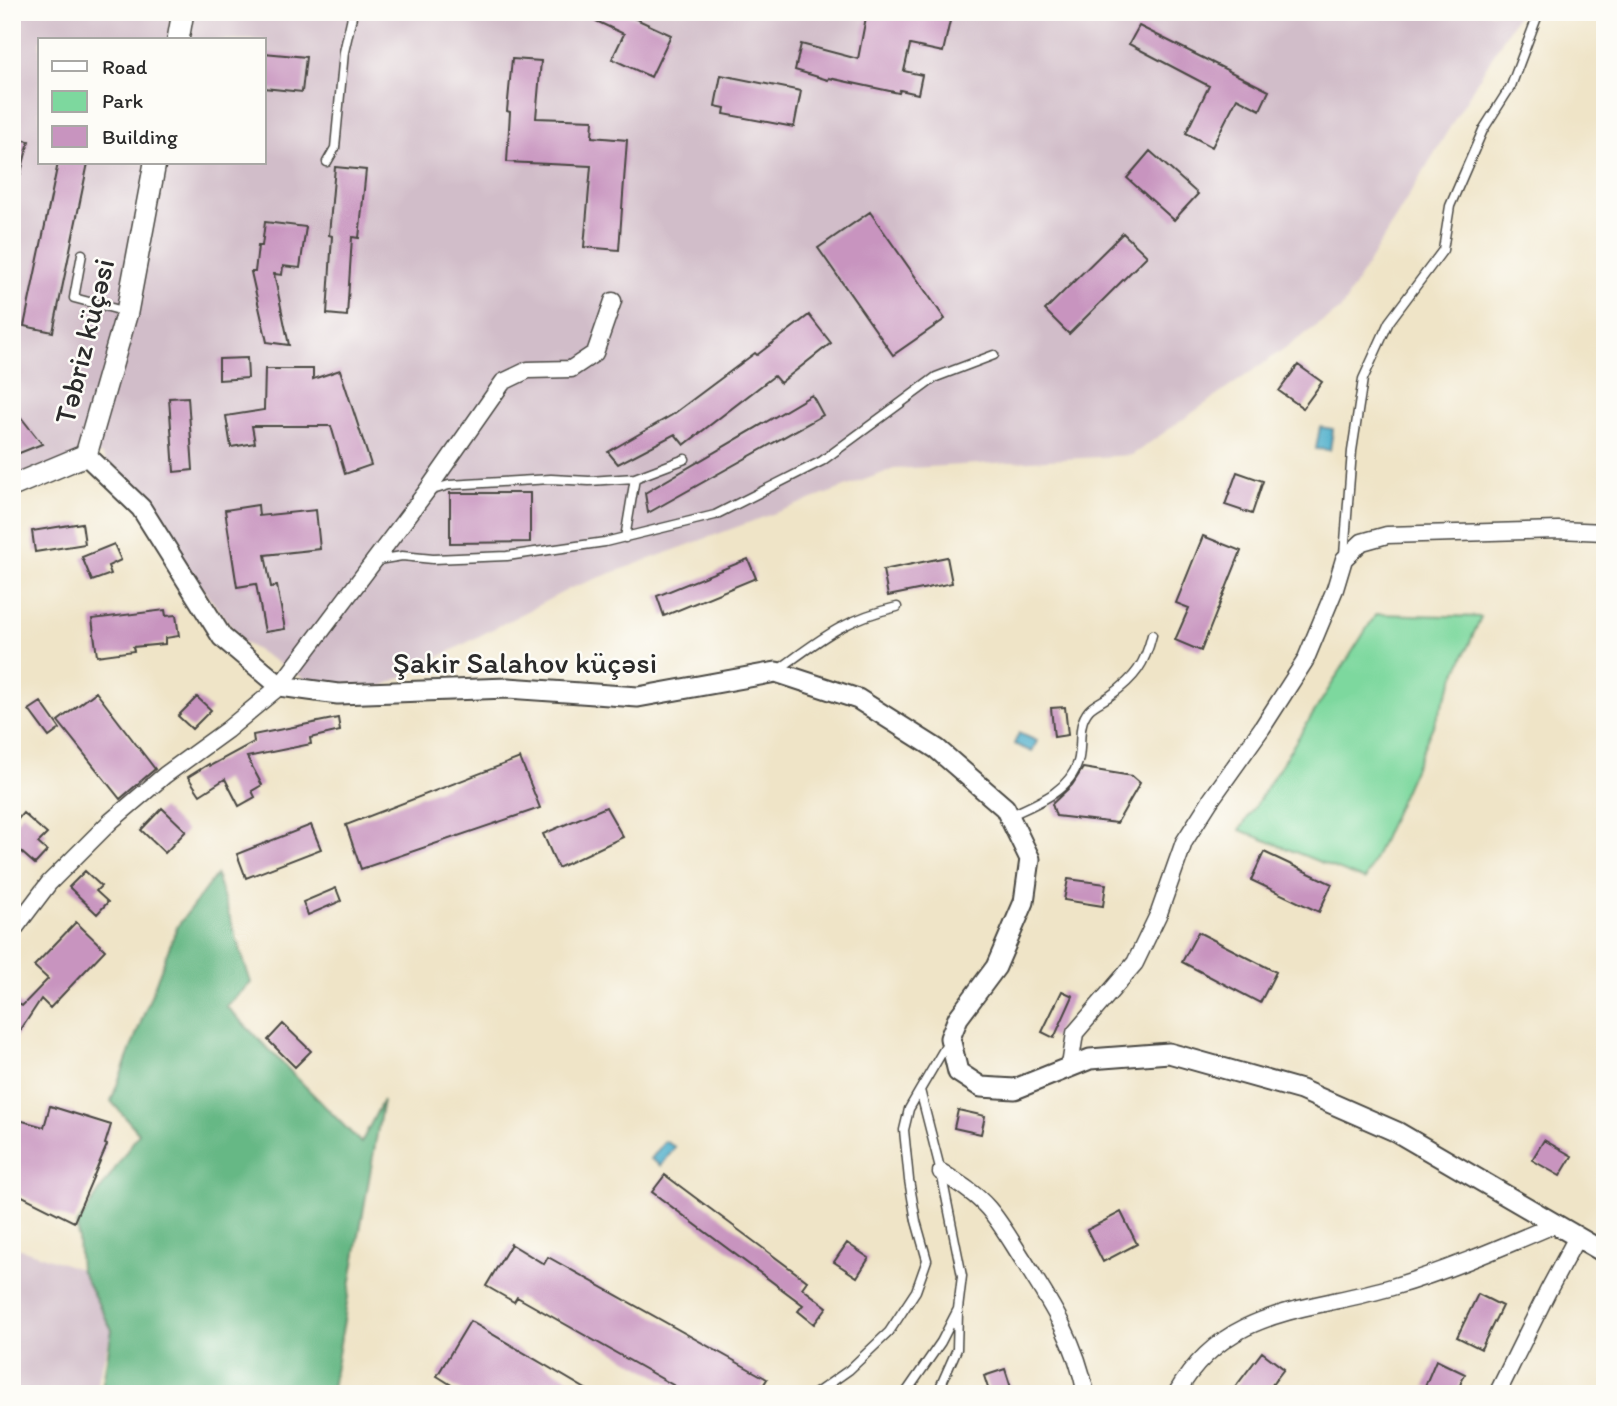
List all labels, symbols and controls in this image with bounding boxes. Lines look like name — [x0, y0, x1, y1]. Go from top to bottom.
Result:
legend — [38, 38, 266, 164]
text: Road — [102, 54, 148, 79]
text: Park — [102, 88, 144, 113]
text: Building — [102, 124, 178, 149]
street label: Təbriz küçəsi — [46, 254, 122, 428]
street label: Şakir Salahov küçəsi — [393, 644, 657, 681]

